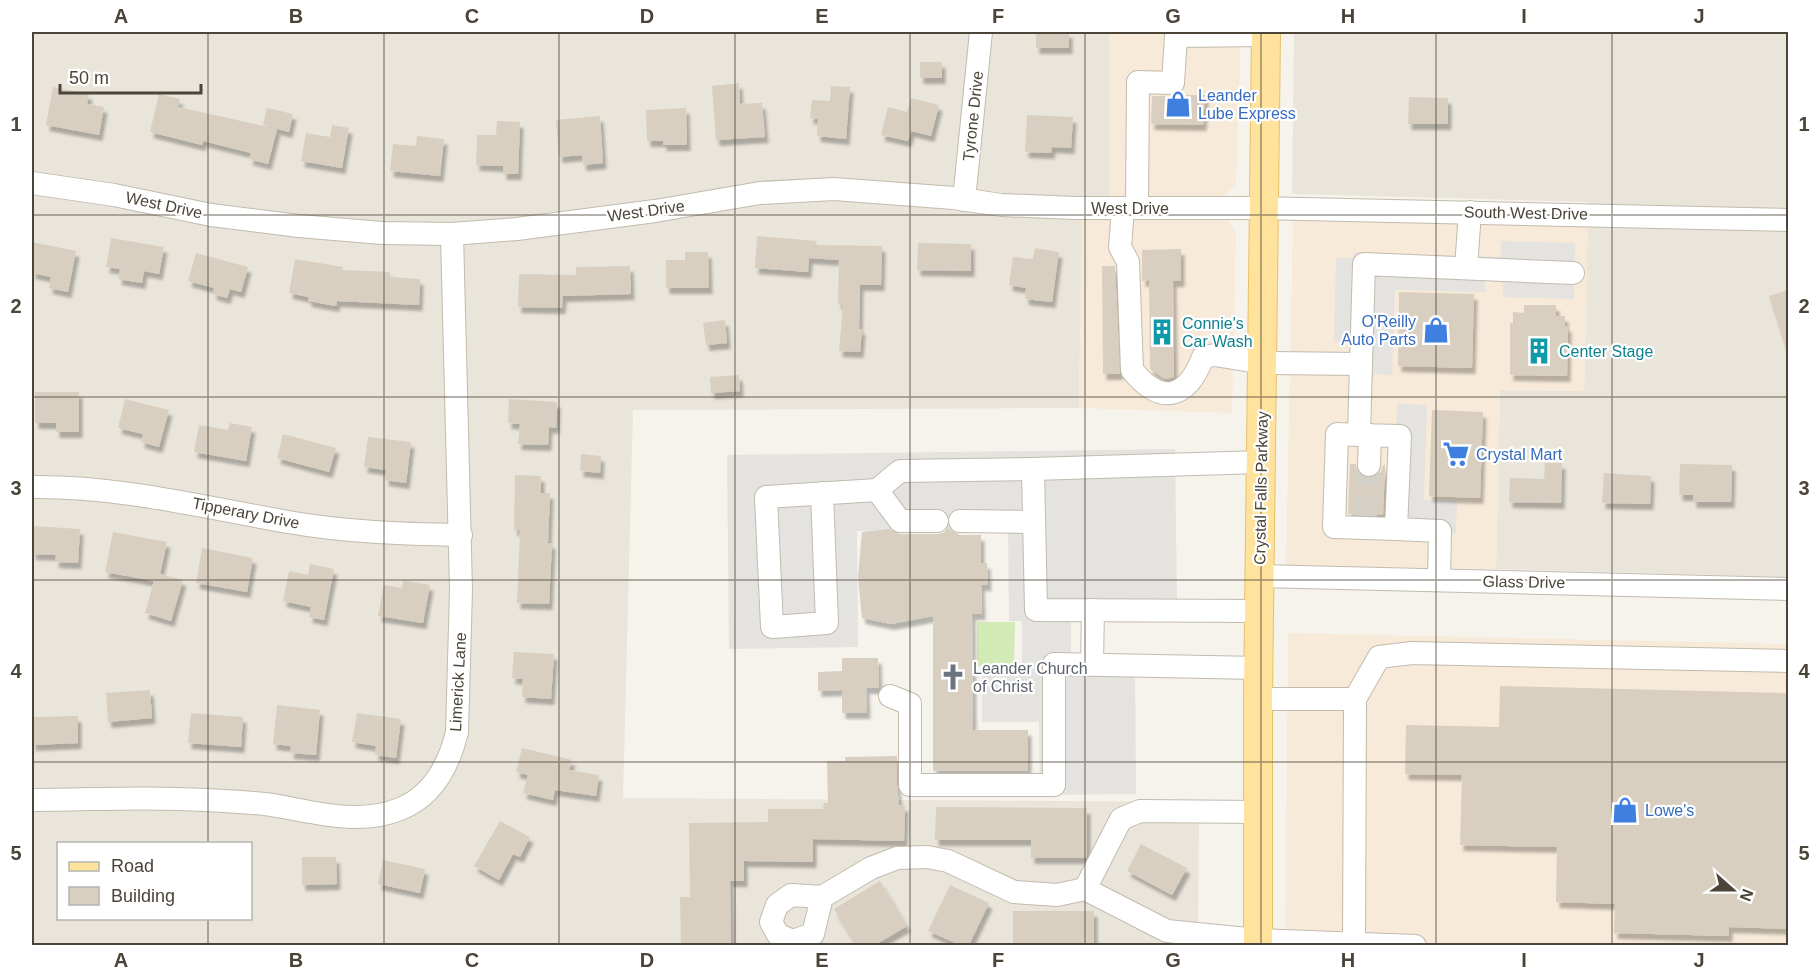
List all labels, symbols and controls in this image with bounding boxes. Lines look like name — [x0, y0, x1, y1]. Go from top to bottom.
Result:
text: A — [114, 5, 128, 27]
text: B — [289, 5, 303, 27]
text: C — [465, 5, 479, 27]
text: D — [640, 5, 654, 27]
text: E — [815, 5, 829, 27]
text: F — [992, 5, 1004, 27]
text: G — [1165, 5, 1181, 27]
text: H — [1341, 5, 1355, 27]
text: I — [1521, 5, 1527, 27]
text: J — [1693, 5, 1705, 27]
scale bar — [60, 57, 201, 95]
text: 50 m — [69, 68, 109, 88]
street label: Tyrone Drive — [960, 70, 986, 162]
place label: Leander Lube Express — [1198, 87, 1296, 122]
shop icon: Leander Lube Express — [1163, 89, 1193, 119]
text: 1 — [10, 113, 22, 135]
text: 1 — [1798, 113, 1810, 135]
street label: West Drive — [124, 189, 204, 221]
street label: West Drive — [606, 197, 686, 225]
street label: West Drive — [1091, 200, 1169, 217]
street label: South West Drive — [1464, 203, 1588, 223]
text: 2 — [10, 295, 22, 317]
text: 2 — [1798, 295, 1810, 317]
place label: O'Reilly Auto Parts — [1341, 313, 1416, 348]
place label: Connie's Car Wash — [1182, 315, 1253, 350]
shop icon: O'Reilly Auto Parts — [1421, 315, 1451, 345]
building icon: Connie's Car Wash — [1147, 317, 1177, 347]
building icon: Center Stage — [1524, 336, 1554, 366]
place label: Center Stage — [1559, 343, 1653, 360]
street label: Crystal Falls Parkway — [1251, 411, 1271, 565]
supermarket icon: Crystal Mart — [1441, 439, 1471, 469]
place label: Crystal Mart — [1476, 446, 1563, 463]
text: 3 — [10, 477, 22, 499]
text: 3 — [1798, 477, 1810, 499]
street label: Tipperary Drive — [191, 494, 301, 532]
street label: Glass Drive — [1483, 573, 1566, 591]
street label: Limerick Lane — [447, 632, 469, 732]
text: 4 — [10, 660, 22, 682]
place label: Leander Church of Christ — [973, 660, 1088, 695]
text: 4 — [1798, 660, 1810, 682]
church icon: Leander Church of Christ — [938, 662, 968, 692]
shop icon: Lowe's — [1610, 795, 1640, 825]
place label: Lowe's — [1645, 802, 1694, 819]
text: 5 — [10, 842, 22, 864]
legend — [57, 842, 252, 920]
text: 5 — [1798, 842, 1810, 864]
text: Road — [111, 856, 154, 876]
north arrow — [1703, 860, 1763, 920]
text: Building — [111, 886, 175, 906]
text: N — [1737, 887, 1757, 904]
text: A — [114, 949, 128, 971]
text: B — [289, 949, 303, 971]
text: C — [465, 949, 479, 971]
text: D — [640, 949, 654, 971]
text: E — [815, 949, 829, 971]
text: F — [992, 949, 1004, 971]
text: G — [1165, 949, 1181, 971]
text: H — [1341, 949, 1355, 971]
text: I — [1521, 949, 1527, 971]
text: J — [1693, 949, 1705, 971]

